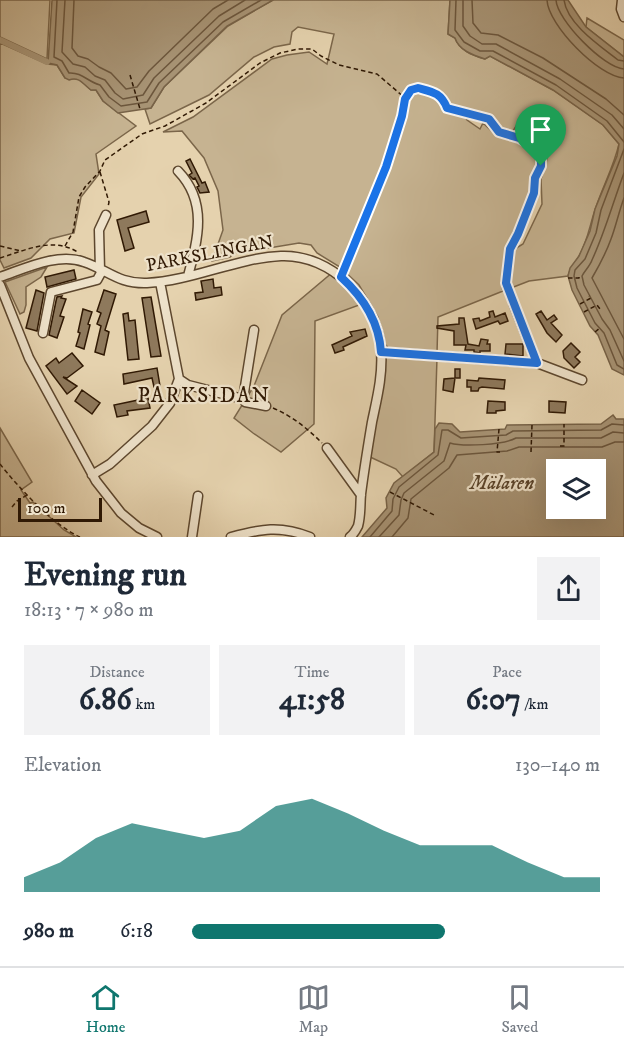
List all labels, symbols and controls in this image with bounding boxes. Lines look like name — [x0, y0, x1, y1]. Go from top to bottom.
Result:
pin — [515, 104, 566, 166]
icon: arrive — [524, 113, 557, 146]
street label: PARKSLINGAN — [145, 231, 276, 277]
district label: PARKSIDAN — [138, 383, 270, 409]
map controls — [546, 459, 606, 519]
button: layers — [546, 459, 606, 519]
water label: Mälaren — [468, 471, 534, 496]
scale bar — [18, 495, 102, 522]
text: 100 m — [27, 498, 66, 518]
text: Evening run — [24, 555, 186, 596]
button: share — [537, 557, 600, 620]
text: 18:13 · 7 × 980 m — [24, 598, 153, 623]
text: Distance — [89, 662, 145, 682]
text: Time — [295, 662, 329, 682]
text: Pace — [492, 662, 522, 682]
text: 6.86 — [79, 682, 132, 719]
text: 41:58 — [279, 682, 345, 719]
text: 6:07 — [465, 682, 521, 719]
text: km — [132, 694, 155, 714]
text: /km — [521, 694, 549, 714]
text: Elevation — [24, 753, 101, 778]
text: 130–140 m — [515, 753, 600, 778]
text: 980 m — [24, 919, 74, 944]
text: 6:18 — [120, 919, 153, 944]
tab: Home — [86, 981, 125, 1037]
tab: Map — [297, 981, 330, 1037]
tab: Saved — [501, 981, 538, 1037]

